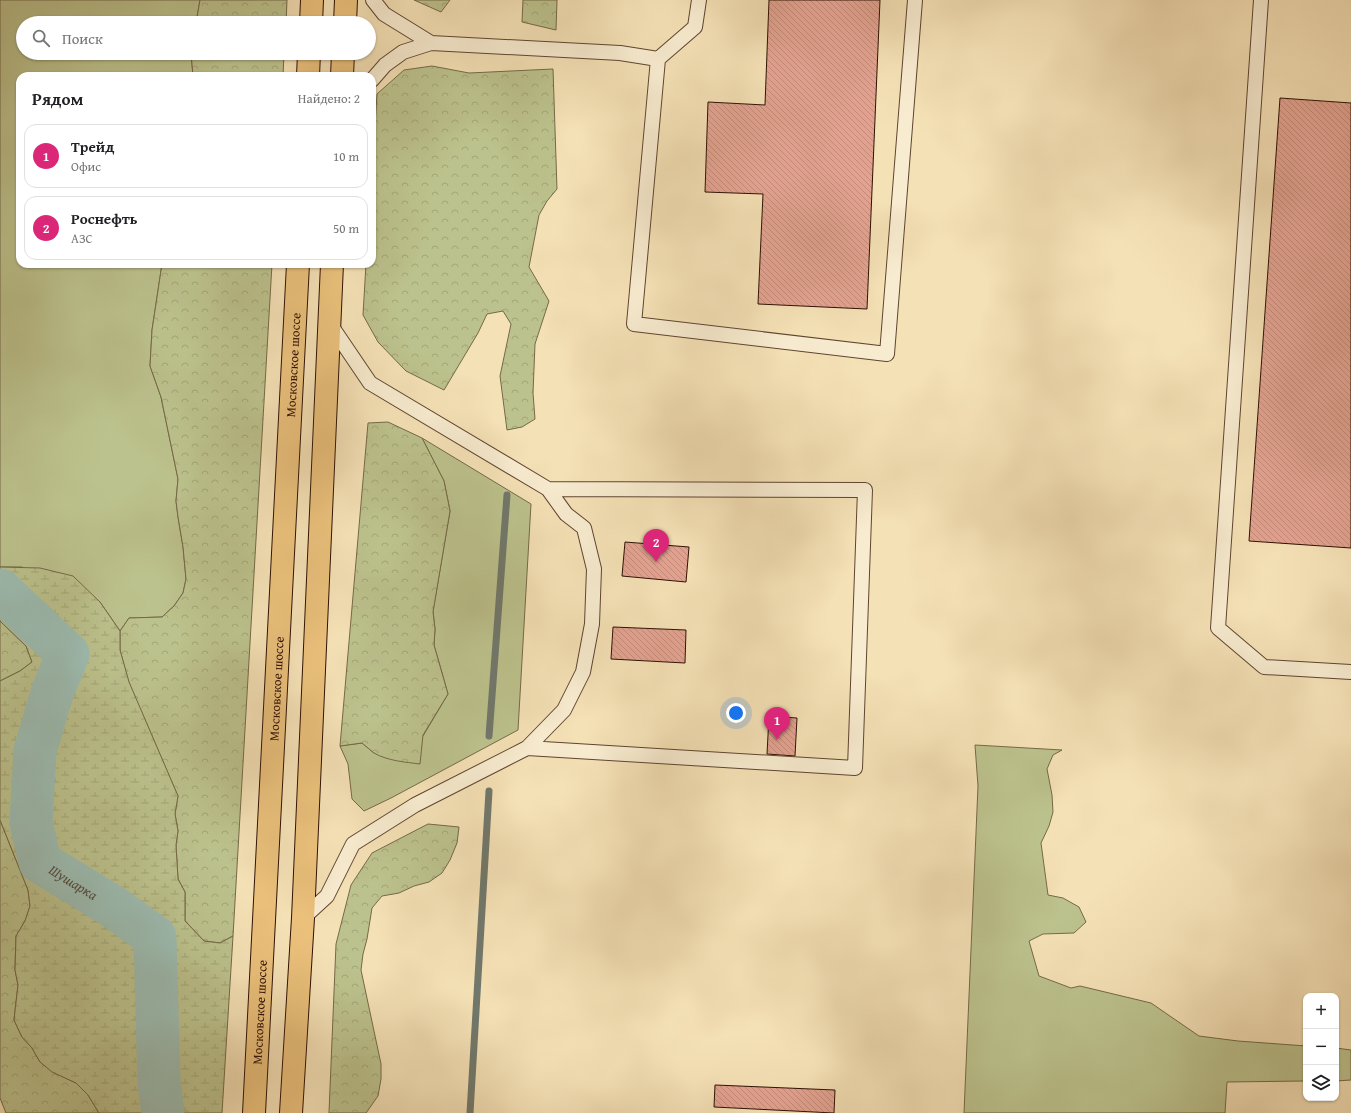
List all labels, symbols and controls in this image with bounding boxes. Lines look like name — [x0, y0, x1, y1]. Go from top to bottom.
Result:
search box — [16, 16, 376, 60]
icon: search — [30, 27, 52, 49]
text: Поиск — [62, 28, 103, 49]
text: Рядом — [32, 86, 83, 111]
text: Найдено: 2 — [298, 89, 360, 108]
text: Трейд — [71, 136, 114, 157]
text: 1 — [43, 147, 49, 166]
text: 10 m — [333, 147, 359, 166]
text: Офис — [71, 157, 101, 176]
text: Роснефть — [71, 208, 137, 229]
text: 2 — [43, 219, 49, 238]
text: 50 m — [333, 219, 359, 238]
text: АЗС — [71, 229, 93, 248]
street label: Московское шоссе — [281, 312, 305, 418]
pin: 2 — [643, 529, 669, 562]
street label: Московское шоссе — [264, 636, 289, 741]
your location — [726, 703, 746, 723]
pin: 1 — [764, 707, 790, 740]
water label: Шушарка — [45, 860, 102, 905]
street label: Московское шоссе — [248, 959, 272, 1065]
map controls — [1303, 993, 1339, 1101]
button: + — [1303, 993, 1339, 1029]
button: − — [1303, 1029, 1339, 1065]
button: layers — [1303, 1065, 1339, 1101]

